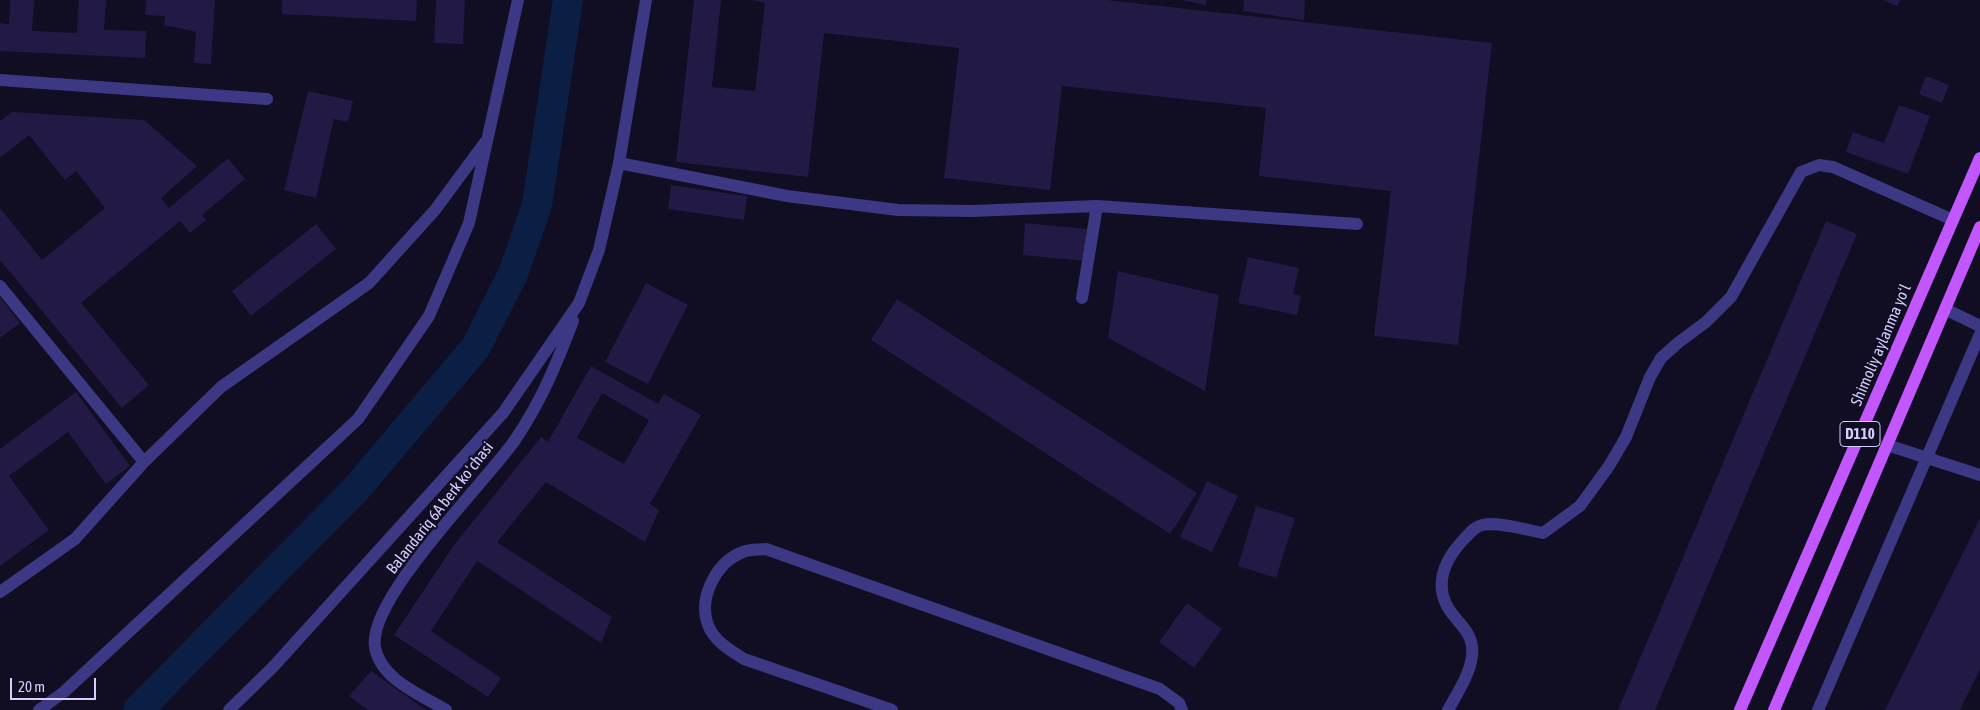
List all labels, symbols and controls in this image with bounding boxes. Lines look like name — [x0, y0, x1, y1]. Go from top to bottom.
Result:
street label: Shimoliy aylanma yoʻl — [1847, 281, 1915, 409]
road number: D110 — [1840, 422, 1880, 446]
street label: Balandariq 6A berk koʻchasi — [382, 438, 498, 578]
scale bar — [12, 668, 99, 700]
text: 20 m — [18, 678, 45, 695]

